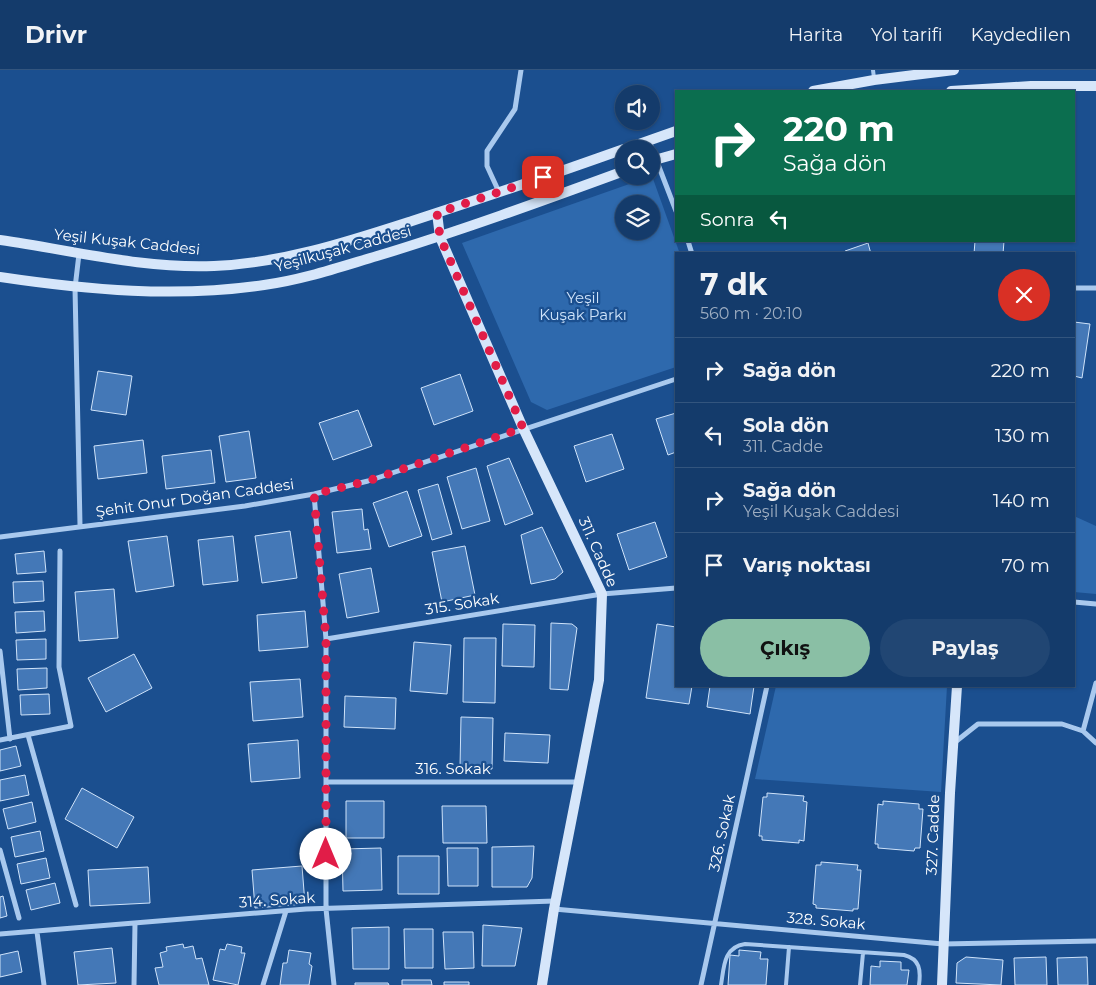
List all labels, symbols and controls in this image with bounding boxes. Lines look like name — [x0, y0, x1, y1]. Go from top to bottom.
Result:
text: Drivr — [25, 20, 87, 49]
text: Harita — [788, 24, 843, 46]
text: Yol tarifi — [871, 24, 943, 46]
text: Kaydedilen — [971, 24, 1071, 46]
map controls — [615, 85, 660, 240]
button: sound — [615, 85, 660, 130]
text: 220 m — [783, 107, 895, 150]
icon: right — [700, 110, 765, 175]
button: search — [615, 140, 660, 185]
text: Sağa dön — [783, 150, 887, 177]
pin — [522, 156, 564, 198]
icon: arrive — [529, 163, 557, 191]
button: layers — [615, 195, 660, 240]
icon: left — [765, 205, 793, 233]
text: Sonra — [700, 208, 755, 231]
street label: Yeşilkuşak Caddesi — [272, 221, 414, 276]
street label: Yeşil Kuşak Caddesi — [53, 224, 201, 259]
text: 7 dk — [700, 266, 768, 303]
button: close — [998, 269, 1050, 321]
park label: Yeşil Kuşak Parkı — [539, 288, 627, 324]
text: 560 m · 20:10 — [700, 304, 802, 323]
icon: right — [700, 356, 728, 384]
text: Sağa dön — [743, 359, 836, 382]
text: 220 m — [991, 359, 1050, 382]
text: Sola dön — [743, 414, 829, 437]
icon: left — [700, 421, 728, 449]
text: 130 m — [995, 424, 1050, 447]
text: 311. Cadde — [743, 437, 823, 456]
street label: Şehit Onur Doğan Caddesi — [94, 474, 295, 521]
text: Sağa dön — [743, 479, 836, 502]
icon: right — [700, 486, 728, 514]
text: 140 m — [993, 489, 1050, 512]
text: Yeşil Kuşak Caddesi — [743, 502, 899, 521]
street label: 311. Cadde — [574, 514, 622, 590]
icon: arrive — [700, 551, 728, 579]
text: Varış noktası — [743, 554, 871, 577]
text: 70 m — [1001, 554, 1050, 577]
street label: 315. Sokak — [424, 588, 500, 619]
button: Çıkış — [700, 619, 870, 677]
button: Paylaş — [880, 619, 1050, 677]
street label: 316. Sokak — [415, 759, 491, 778]
street label: 326. Sokak — [704, 792, 739, 873]
street label: 327. Cadde — [922, 794, 943, 876]
position arrow — [299, 827, 351, 879]
street label: 314. Sokak — [238, 887, 316, 912]
street label: 328. Sokak — [786, 908, 866, 933]

